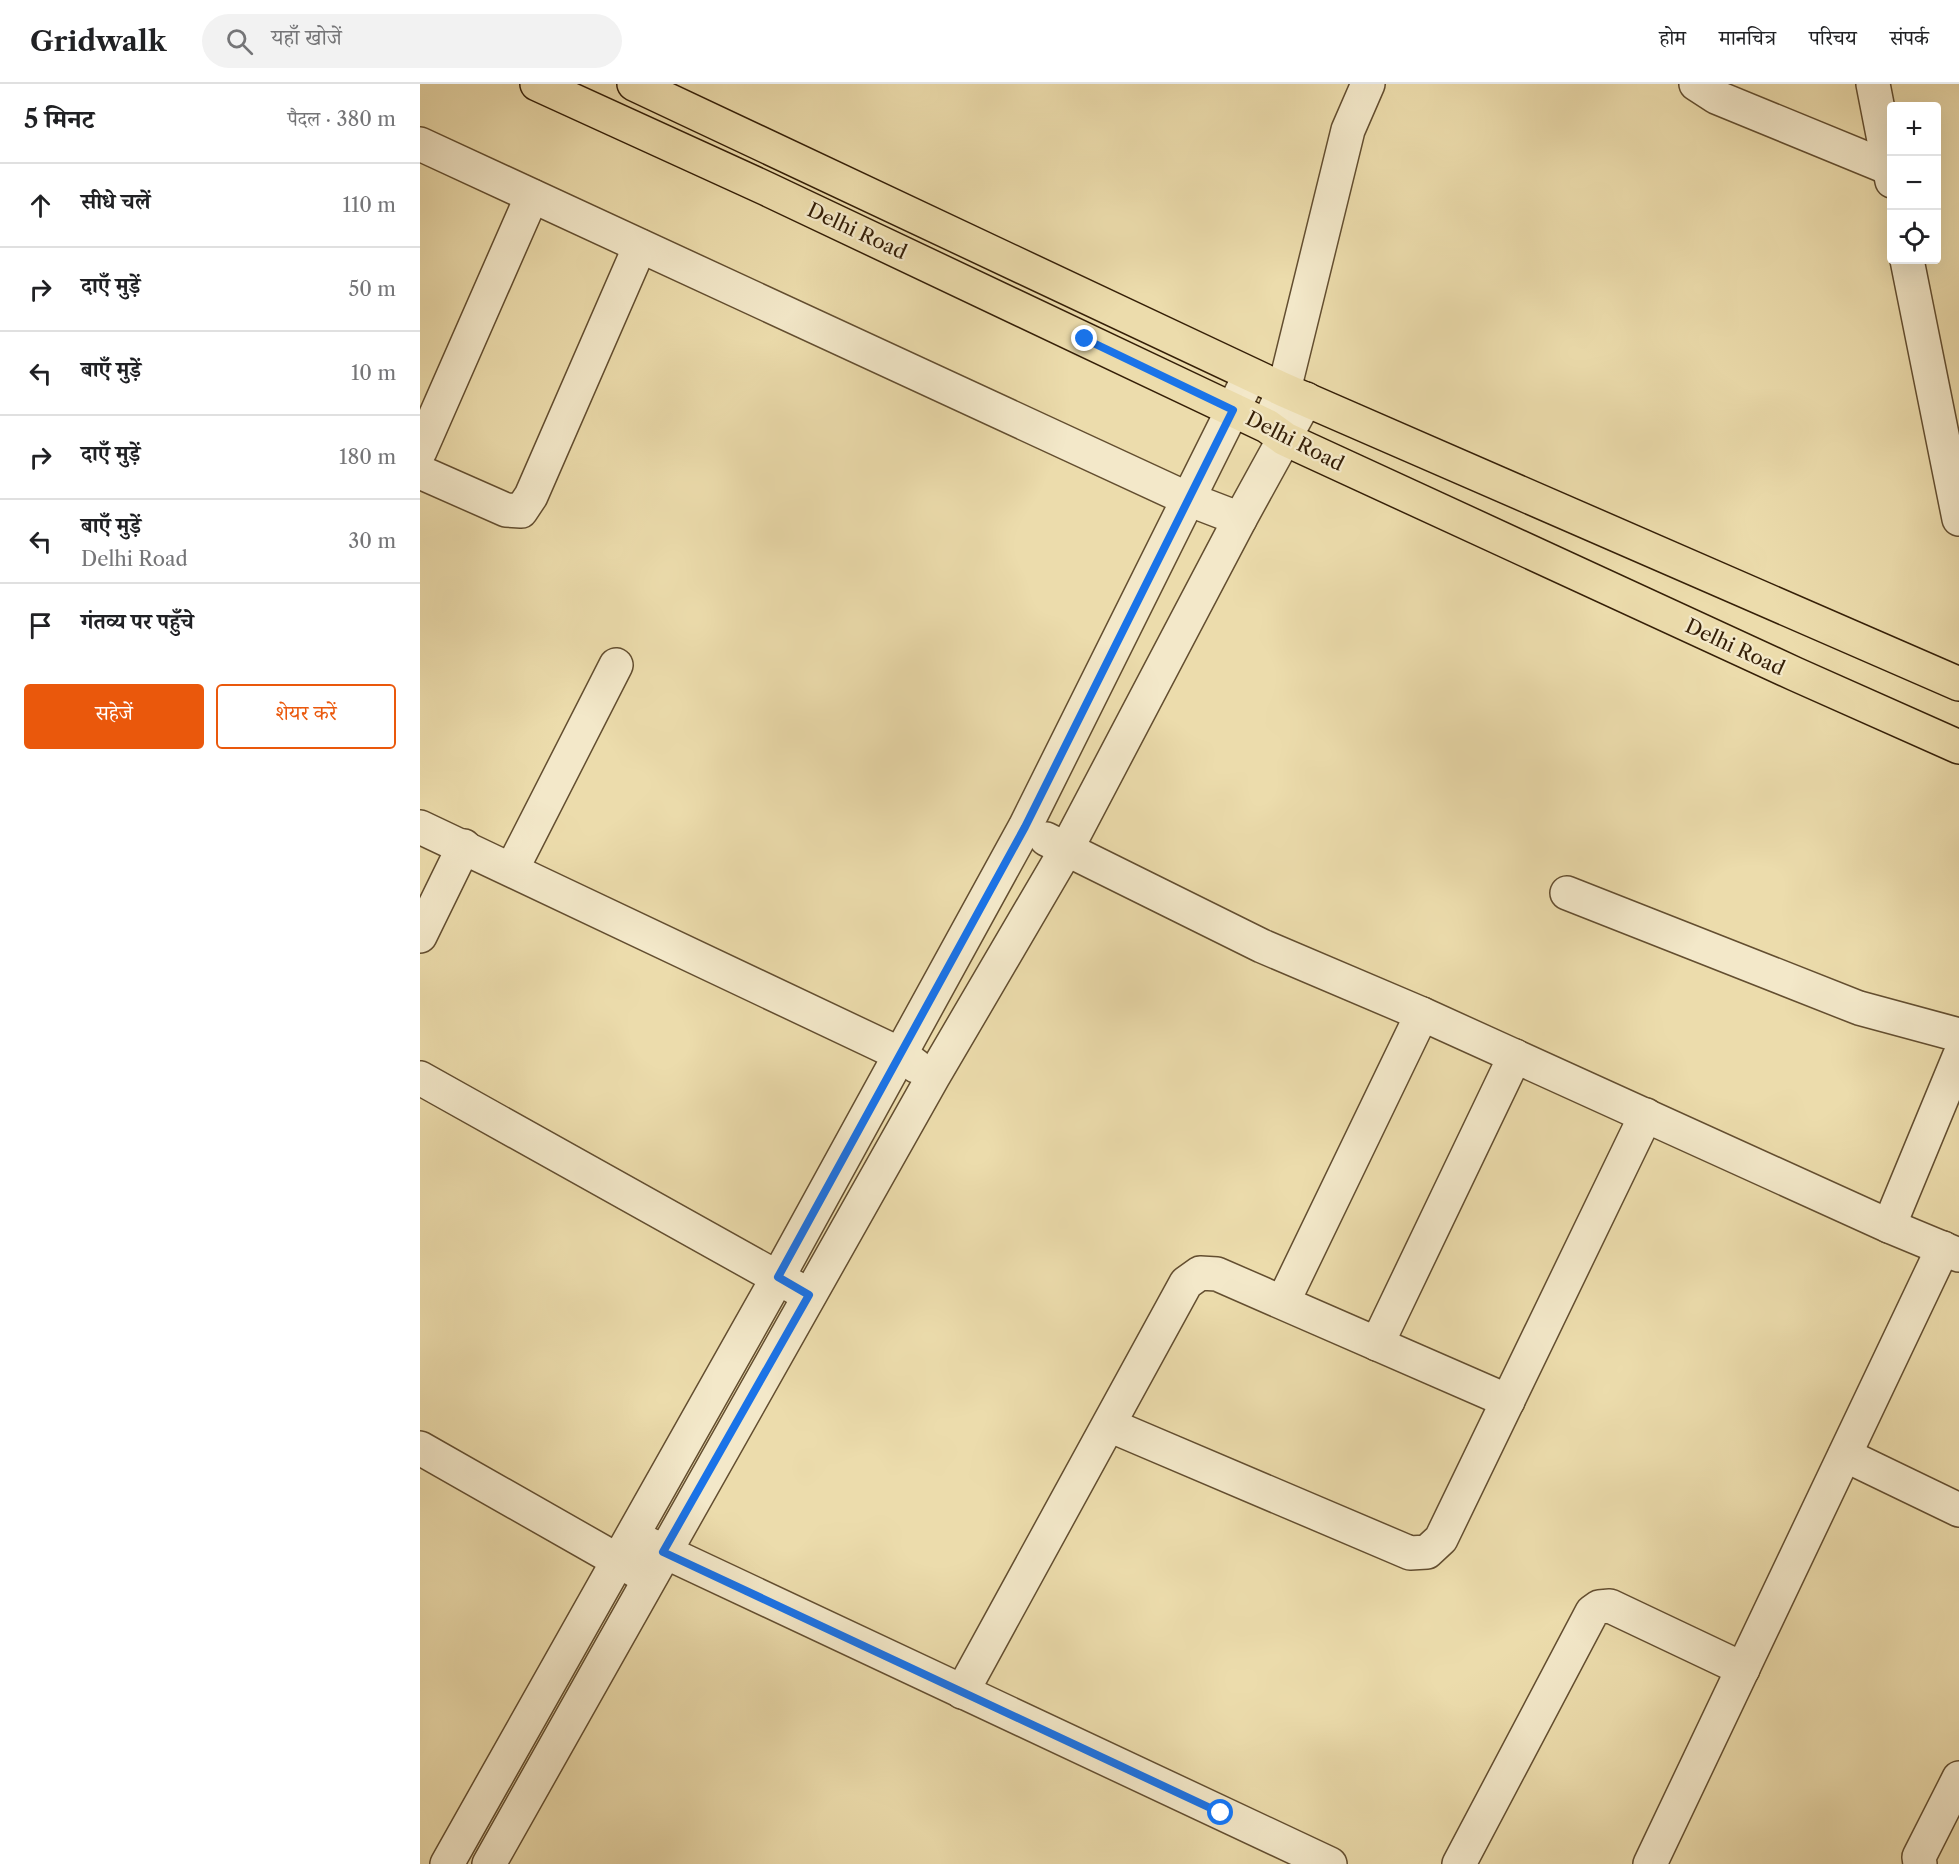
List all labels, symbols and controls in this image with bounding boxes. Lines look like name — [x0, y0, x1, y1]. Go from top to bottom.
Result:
search box — [202, 14, 622, 68]
text: Gridwalk — [30, 24, 166, 58]
text: यहाँ खोजें — [271, 24, 342, 51]
icon: search — [223, 25, 256, 58]
text: होम — [1659, 25, 1686, 50]
text: मानचित्र — [1719, 25, 1776, 50]
text: परिचय — [1809, 25, 1857, 50]
text: संपर्क — [1890, 25, 1929, 50]
map controls — [1887, 102, 1941, 264]
button: + — [1887, 102, 1941, 156]
text: 5 मिनट — [24, 103, 94, 135]
text: पैदल · 380 m — [288, 107, 396, 131]
button: − — [1887, 156, 1941, 210]
text: सीधे चलें — [81, 188, 150, 215]
icon: ahead — [24, 189, 57, 222]
text: 110 m — [343, 193, 396, 217]
street label: Delhi Road — [804, 198, 910, 264]
button: locate — [1887, 210, 1941, 264]
text: दाएँ मुड़ें — [81, 272, 140, 299]
icon: right — [24, 273, 57, 306]
text: 50 m — [349, 277, 396, 301]
route end — [1071, 325, 1097, 351]
text: बाएँ मुड़ें — [81, 356, 141, 383]
icon: left — [24, 357, 57, 390]
text: 10 m — [351, 361, 396, 385]
street label: Delhi Road — [1242, 406, 1348, 476]
text: दाएँ मुड़ें — [81, 440, 140, 467]
icon: right — [24, 441, 57, 474]
text: 180 m — [339, 445, 396, 469]
text: बाएँ मुड़ें — [81, 512, 141, 539]
icon: left — [24, 525, 57, 558]
text: 30 m — [348, 529, 396, 553]
text: Delhi Road — [81, 547, 188, 571]
text: गंतव्य पर पहुँचे — [81, 608, 194, 635]
icon: arrive — [24, 609, 57, 642]
street label: Delhi Road — [1682, 614, 1788, 680]
button: सहेजें — [24, 684, 204, 749]
button: शेयर करें — [216, 684, 396, 749]
route start — [1207, 1799, 1233, 1825]

